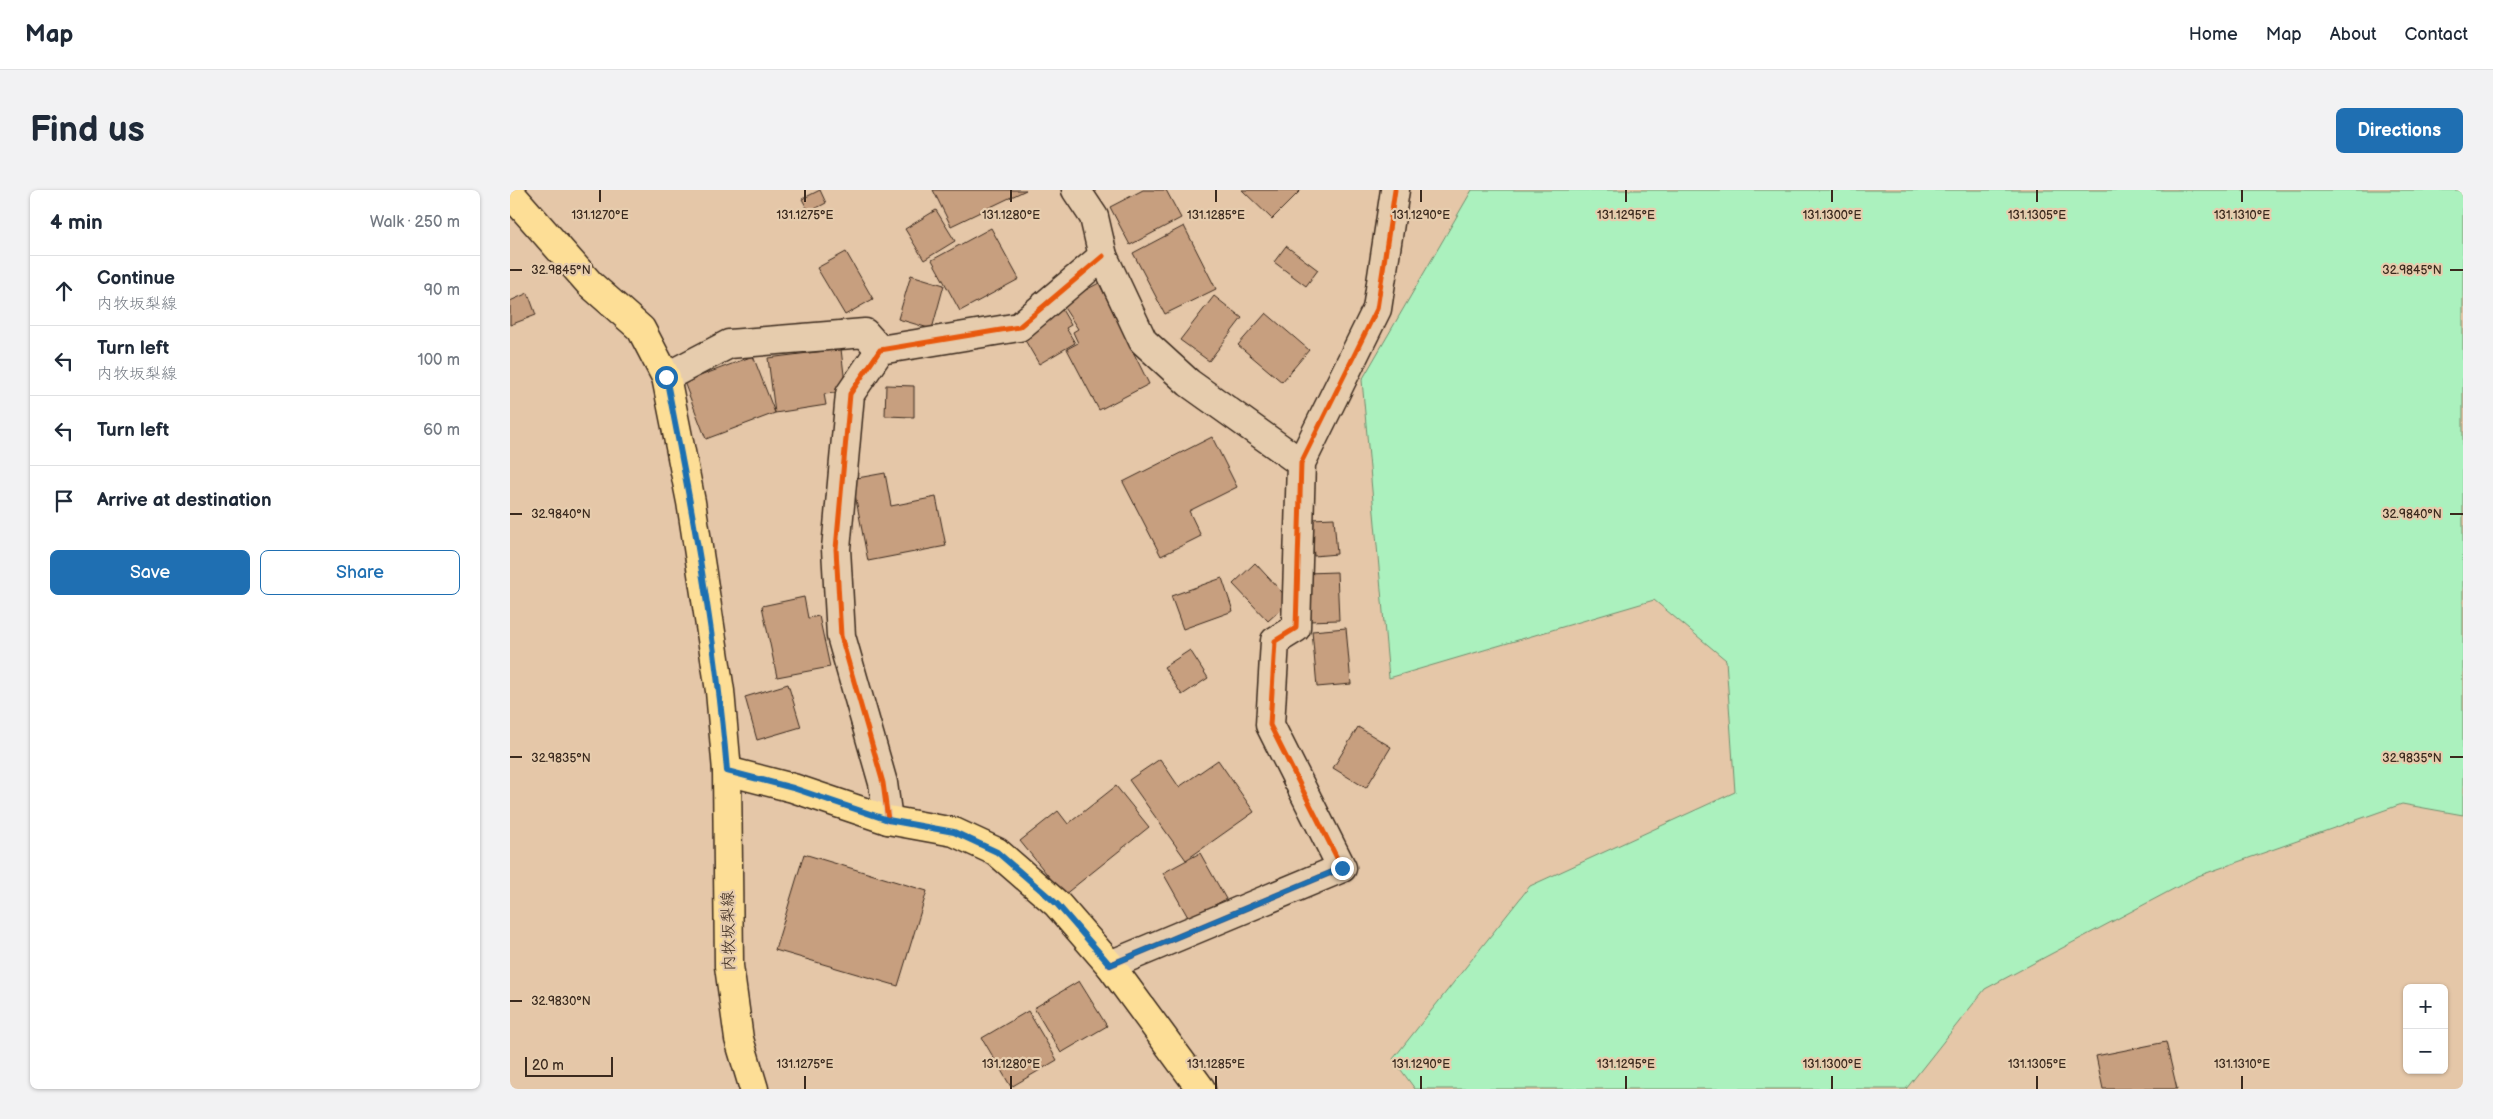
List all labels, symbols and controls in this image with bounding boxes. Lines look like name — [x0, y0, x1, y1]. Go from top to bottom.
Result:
text: Map — [25, 20, 73, 49]
text: Home — [2189, 24, 2238, 45]
text: Map — [2266, 24, 2302, 45]
text: About — [2330, 24, 2377, 45]
text: Contact — [2405, 24, 2468, 45]
button: Directions — [2336, 108, 2463, 153]
text: Find us — [30, 109, 145, 152]
text: 131.1270°E — [571, 208, 629, 223]
text: 131.1275°E — [777, 208, 833, 223]
text: 131.1280°E — [982, 208, 1040, 223]
text: 131.1285°E — [1187, 208, 1245, 223]
text: 131.1290°E — [1392, 208, 1450, 223]
text: 131.1295°E — [1597, 208, 1655, 223]
text: 131.1300°E — [1803, 208, 1861, 223]
text: 131.1305°E — [2008, 208, 2066, 223]
text: 131.1310°E — [2214, 208, 2270, 223]
text: 4 min — [50, 210, 103, 235]
text: Walk · 250 m — [370, 213, 460, 232]
text: 32.9845°N — [531, 263, 591, 278]
text: 32.9845°N — [2382, 263, 2442, 278]
text: Continue — [97, 267, 175, 290]
icon: ahead — [50, 277, 78, 305]
text: 90 m — [424, 281, 460, 300]
text: 内牧坂梨線 — [97, 295, 177, 314]
text: Turn left — [97, 337, 169, 360]
icon: left — [50, 347, 78, 375]
text: 100 m — [417, 351, 460, 370]
text: 内牧坂梨線 — [97, 365, 177, 384]
route start — [655, 366, 678, 389]
icon: left — [50, 417, 78, 445]
text: Turn left — [97, 419, 169, 442]
text: 60 m — [423, 421, 460, 440]
icon: arrive — [50, 487, 78, 515]
text: Arrive at destination — [97, 489, 272, 512]
text: 32.9840°N — [531, 507, 591, 522]
text: 32.9840°N — [2382, 507, 2442, 522]
button: Save — [50, 550, 250, 595]
button: Share — [260, 550, 460, 595]
text: 32.9835°N — [531, 751, 591, 766]
text: 32.9835°N — [2382, 751, 2442, 766]
route end — [1331, 857, 1354, 880]
street label: 内牧坂梨線 — [719, 891, 739, 971]
map controls — [2403, 984, 2448, 1074]
button: + — [2403, 984, 2448, 1029]
text: 32.9830°N — [531, 994, 591, 1009]
button: − — [2403, 1029, 2448, 1074]
scale bar — [525, 1054, 612, 1077]
text: 20 m — [532, 1057, 564, 1074]
text: 131.1275°E — [777, 1057, 833, 1072]
text: 131.1280°E — [982, 1057, 1040, 1072]
text: 131.1285°E — [1187, 1057, 1245, 1072]
text: 131.1290°E — [1392, 1057, 1450, 1072]
text: 131.1295°E — [1597, 1057, 1655, 1072]
text: 131.1300°E — [1803, 1057, 1861, 1072]
text: 131.1305°E — [2008, 1057, 2066, 1072]
text: 131.1310°E — [2214, 1057, 2270, 1072]

